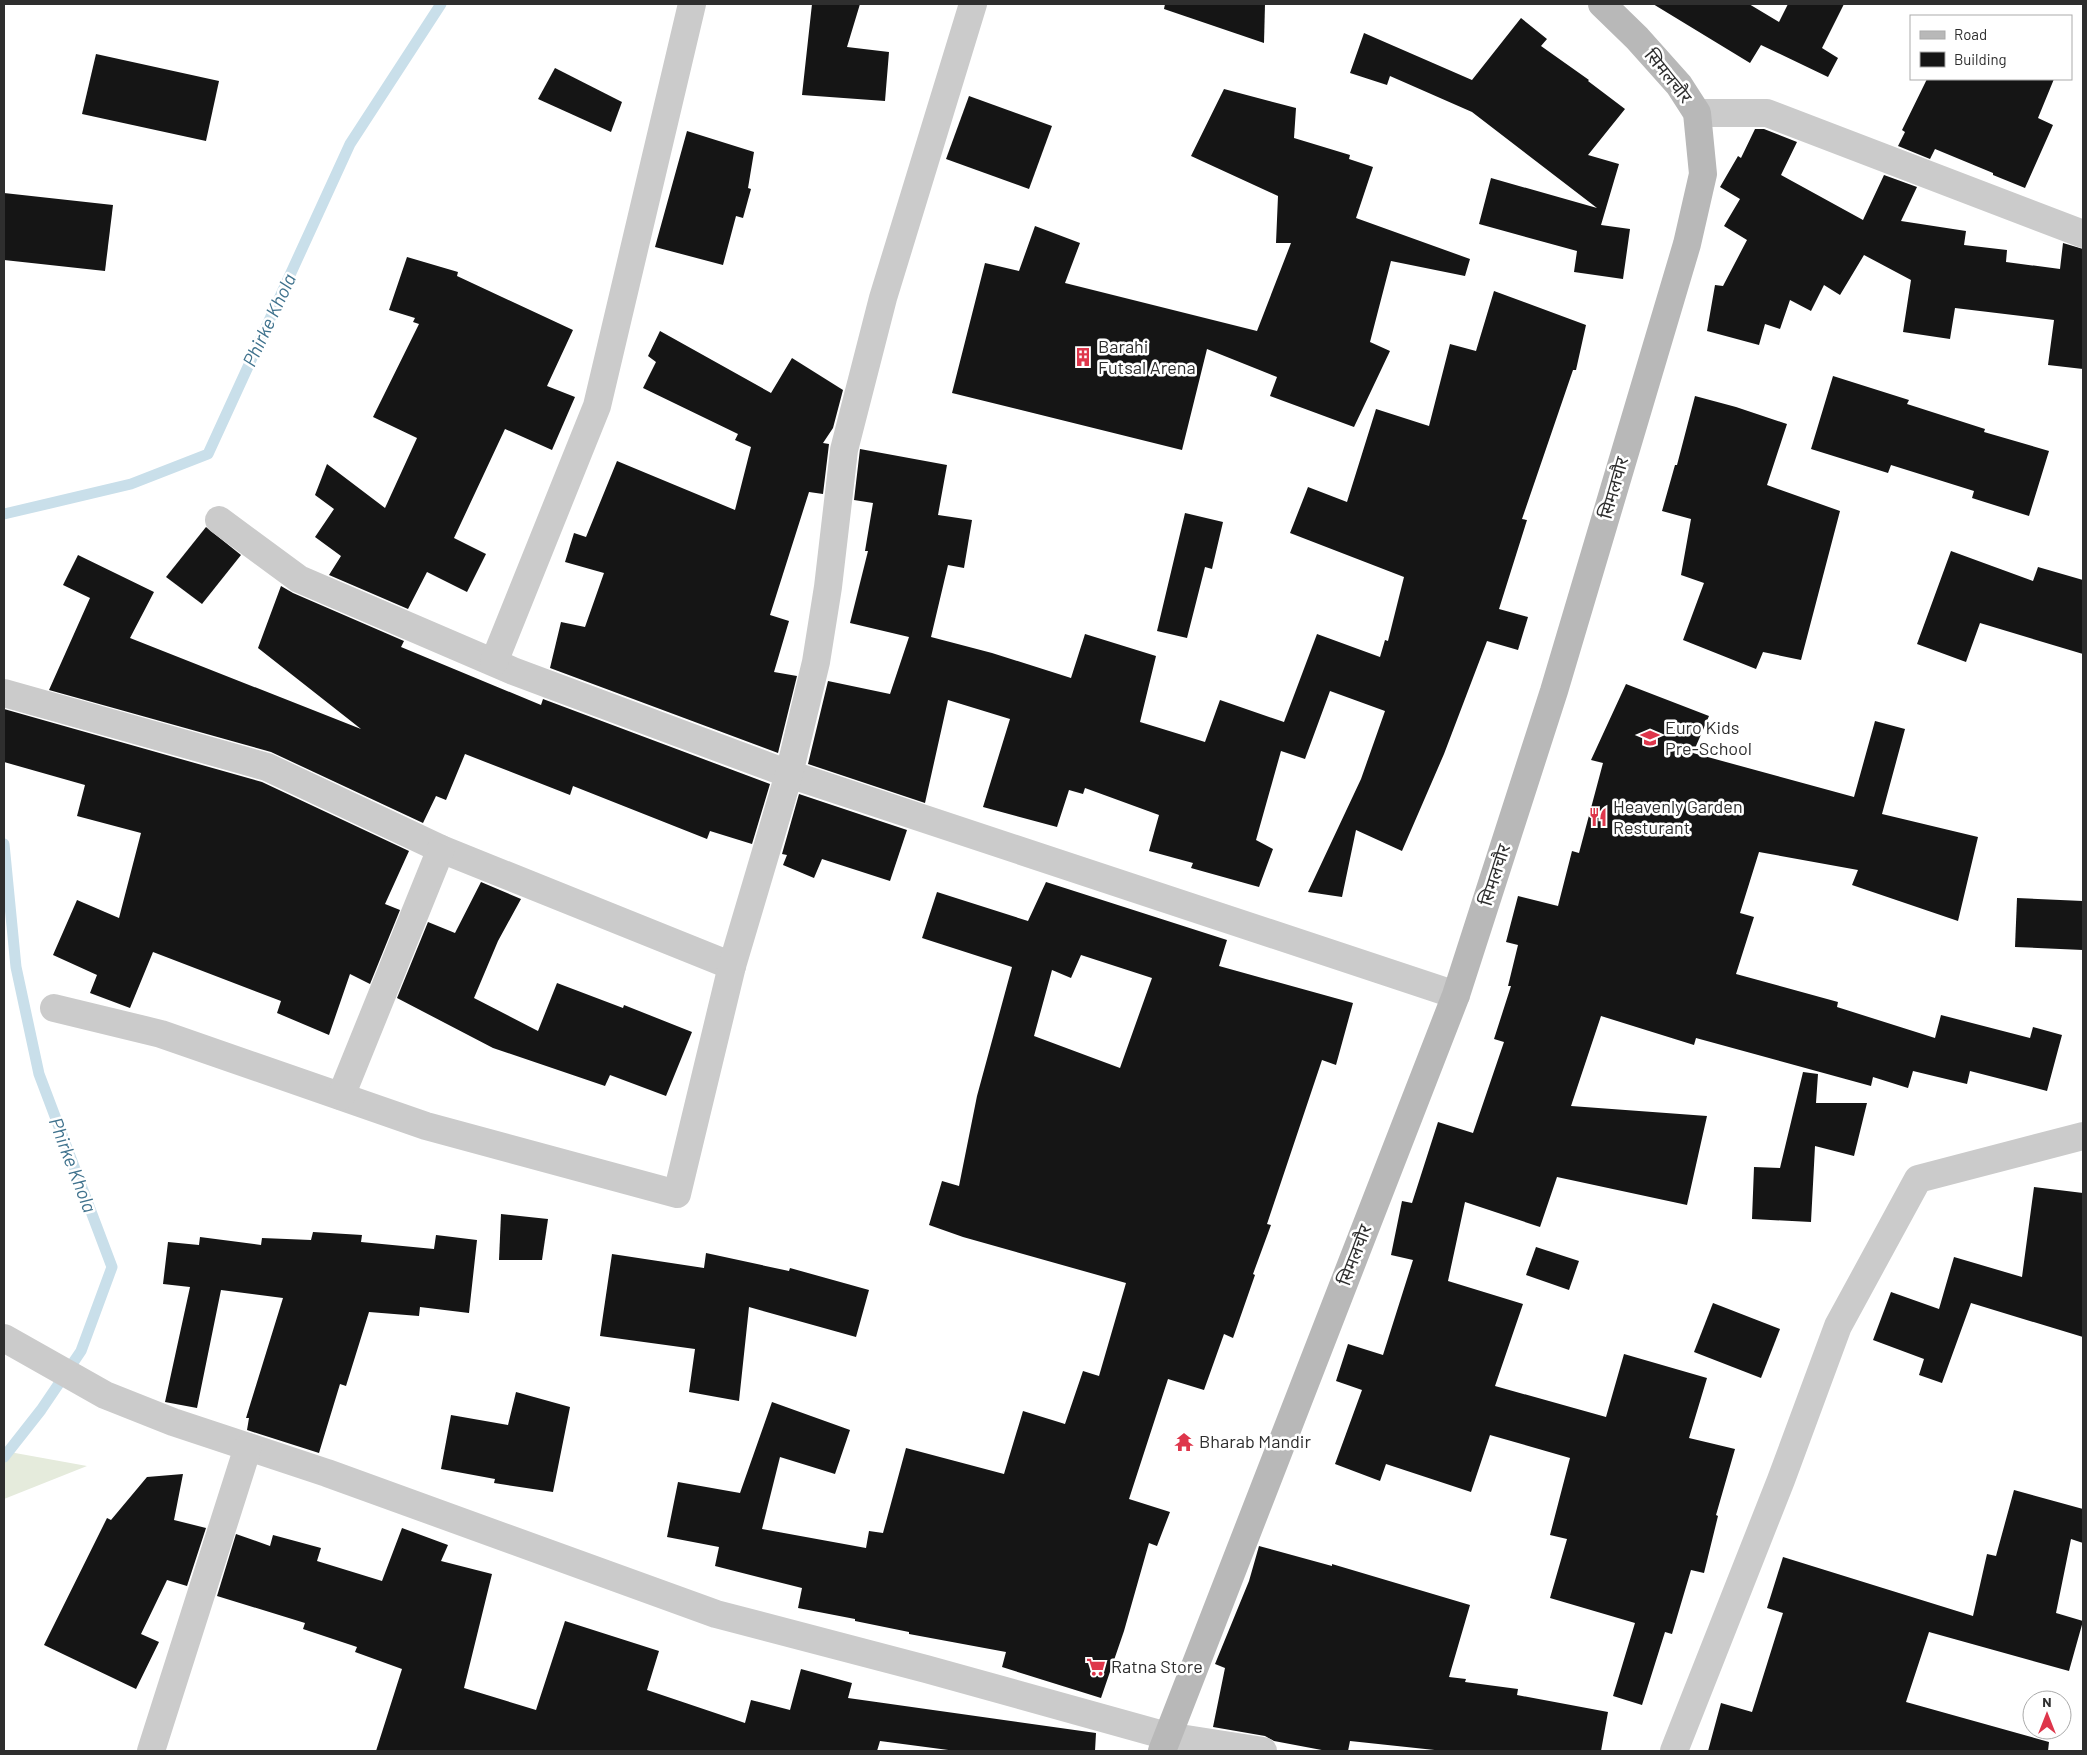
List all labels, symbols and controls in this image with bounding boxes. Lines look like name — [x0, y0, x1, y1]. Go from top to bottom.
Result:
legend — [1910, 15, 2072, 80]
text: Road — [1954, 25, 1987, 43]
street label: सिमलचौर — [1640, 44, 1698, 107]
text: Building — [1954, 50, 2007, 68]
water label: Phirke Khola — [237, 270, 300, 370]
place label: Barahi Futsal Arena — [1098, 335, 1196, 378]
building icon: Barahi Futsal Arena — [1072, 346, 1094, 368]
street label: सिमलचौर — [1594, 454, 1633, 521]
place label: Euro Kids Pre-School — [1665, 716, 1752, 759]
school or university icon: Euro Kids Pre-School — [1639, 727, 1661, 749]
place label: Heavenly Garden Resturant — [1613, 795, 1743, 838]
restaurant icon: Heavenly Garden Resturant — [1587, 806, 1609, 828]
street label: सिमलचौर — [1474, 841, 1514, 908]
water label: Phirke Khola — [45, 1114, 102, 1216]
street label: सिमलचौर — [1332, 1221, 1376, 1288]
place label: Bharab Mandir — [1199, 1430, 1311, 1452]
temple icon: Bharab Mandir — [1173, 1431, 1195, 1453]
place label: Ratna Store — [1111, 1655, 1203, 1677]
supermarket icon: Ratna Store — [1085, 1656, 1107, 1678]
north arrow — [2022, 1690, 2072, 1740]
text: N — [2042, 1693, 2052, 1710]

